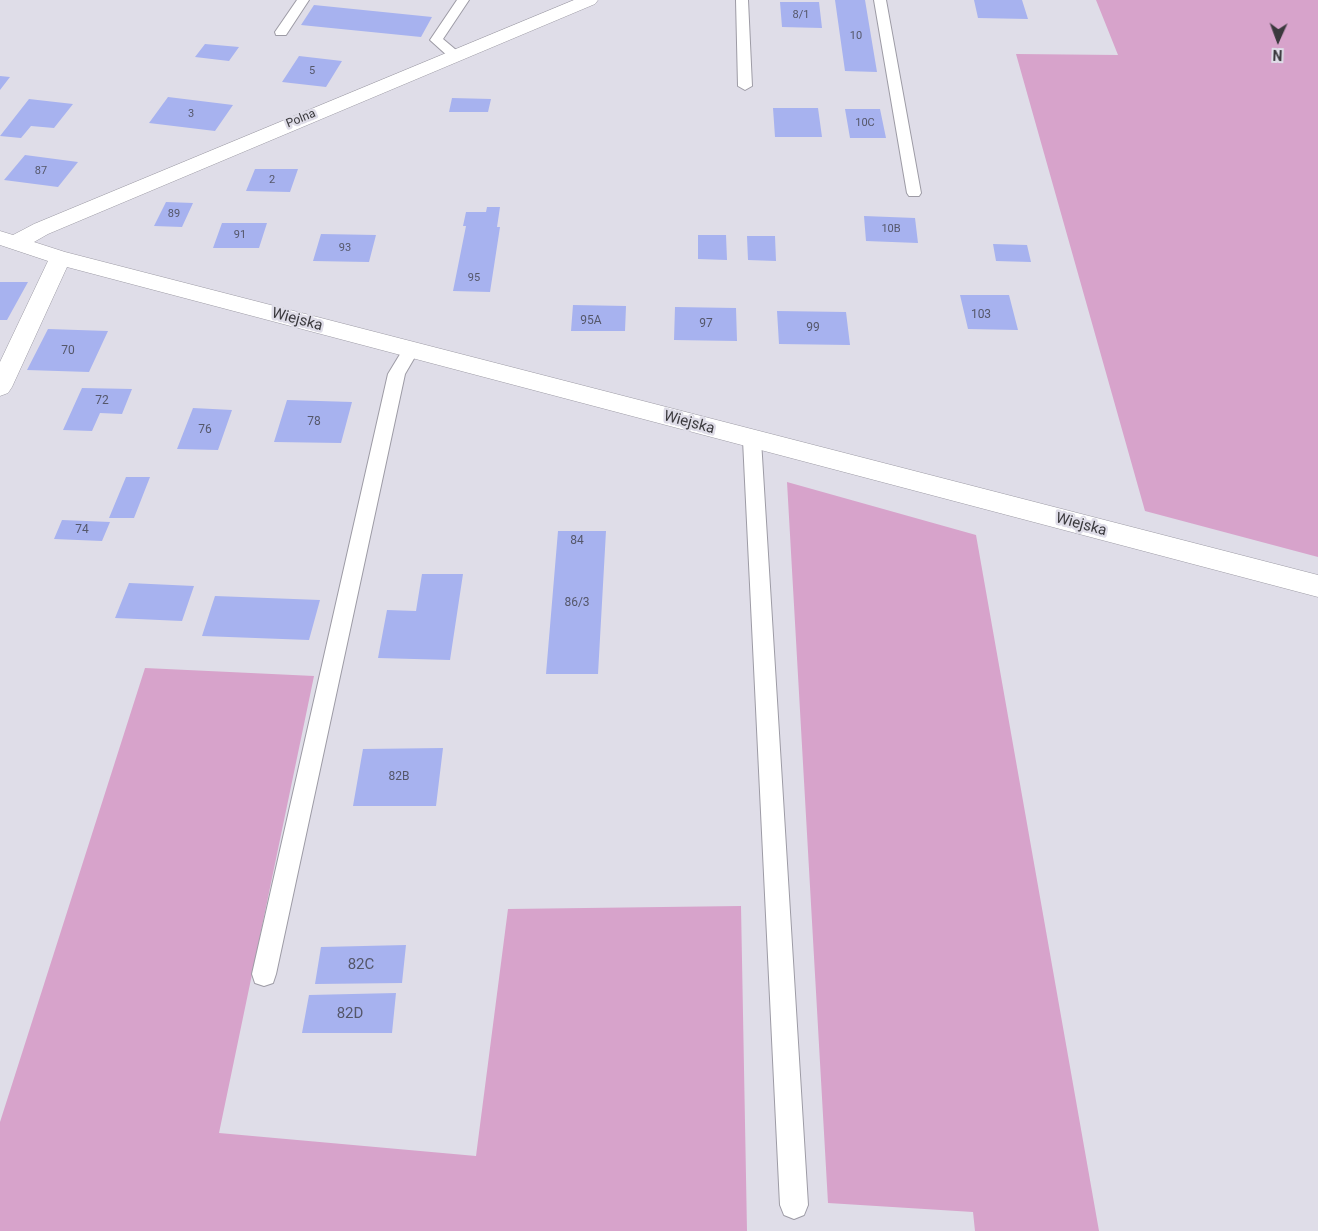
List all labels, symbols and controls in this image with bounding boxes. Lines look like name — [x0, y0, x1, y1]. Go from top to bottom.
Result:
house number: 8/1 — [793, 8, 809, 22]
north arrow — [1253, 15, 1303, 65]
house number: 10 — [850, 29, 862, 43]
text: N — [1272, 47, 1283, 63]
house number: 5 — [309, 64, 315, 78]
house number: 3 — [188, 107, 194, 121]
street label: Polna — [284, 107, 318, 131]
house number: 10C — [855, 116, 875, 130]
house number: 87 — [35, 164, 47, 178]
house number: 2 — [269, 173, 275, 187]
house number: 89 — [168, 207, 180, 221]
house number: 10B — [881, 222, 901, 236]
house number: 91 — [234, 228, 246, 242]
house number: 93 — [339, 241, 351, 255]
house number: 95 — [468, 271, 480, 285]
street label: Wiejska — [270, 305, 324, 335]
house number: 103 — [971, 308, 991, 322]
house number: 95A — [580, 314, 602, 328]
house number: 97 — [699, 317, 713, 331]
house number: 99 — [806, 321, 820, 335]
house number: 70 — [61, 344, 75, 358]
house number: 72 — [95, 394, 109, 408]
street label: Wiejska — [662, 408, 716, 438]
house number: 78 — [307, 415, 321, 429]
house number: 76 — [198, 423, 212, 437]
street label: Wiejska — [1054, 510, 1108, 540]
house number: 74 — [75, 523, 89, 537]
house number: 84 — [570, 534, 584, 548]
house number: 86/3 — [564, 596, 590, 610]
house number: 82B — [389, 770, 409, 784]
house number: 82C — [348, 956, 374, 974]
house number: 82D — [337, 1005, 363, 1023]

